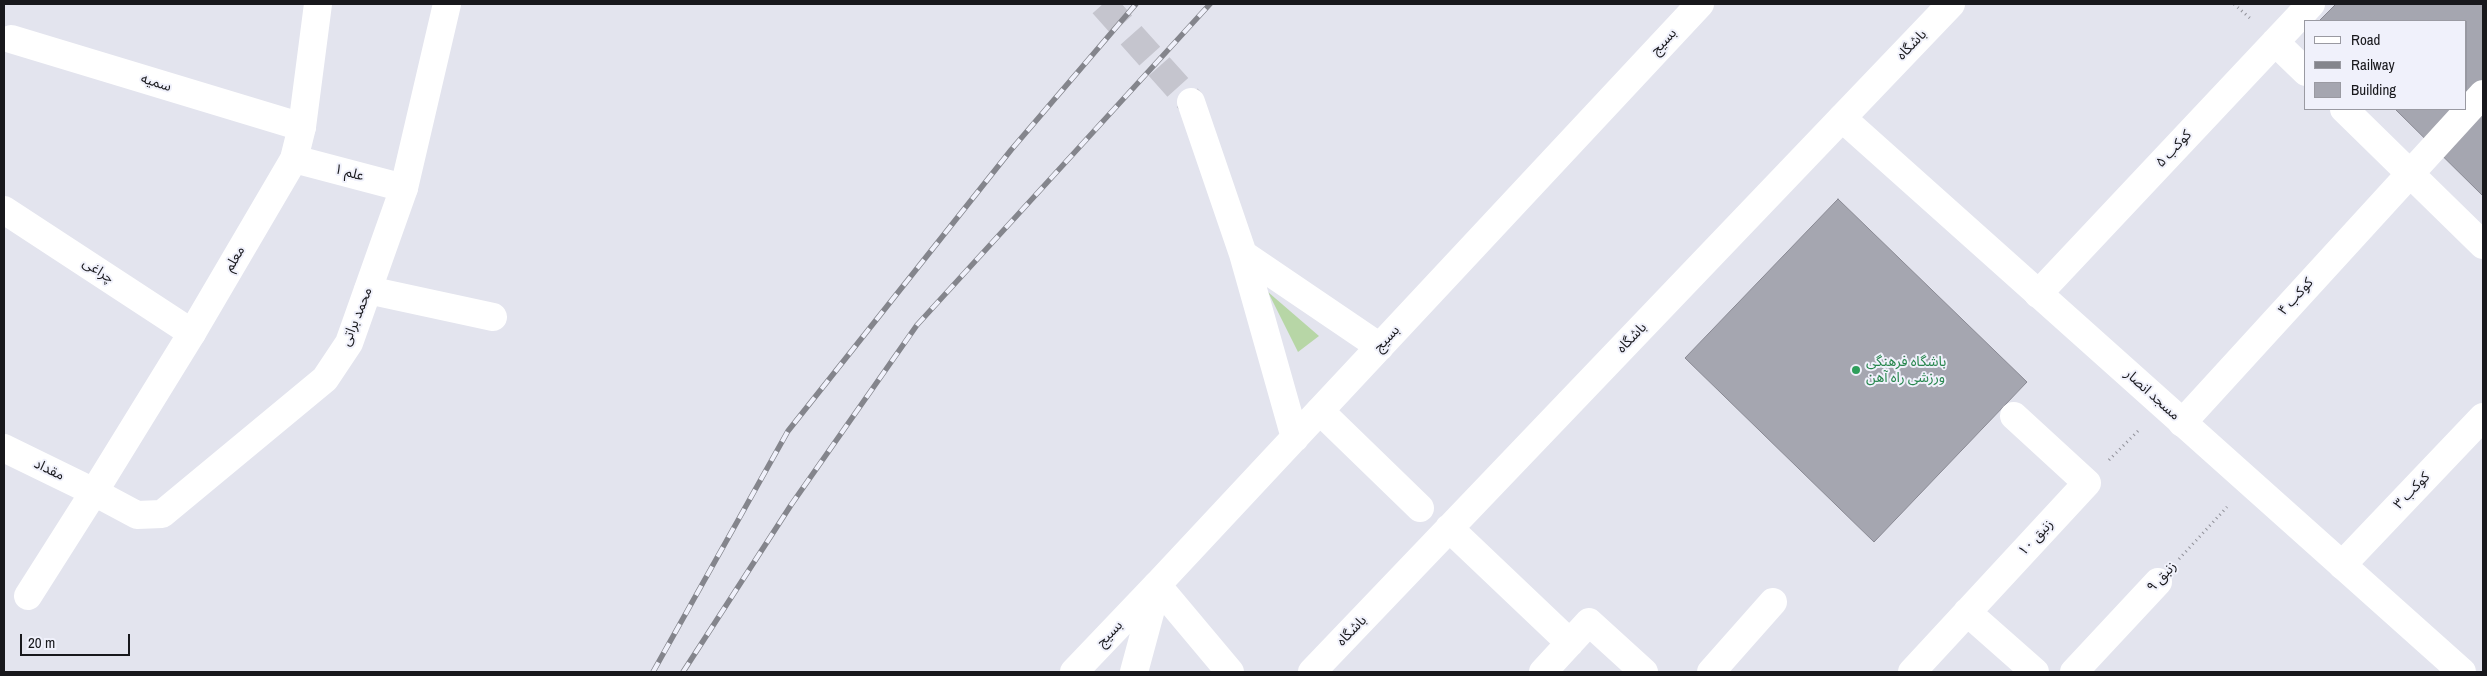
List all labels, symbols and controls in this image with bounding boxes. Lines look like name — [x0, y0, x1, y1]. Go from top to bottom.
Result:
legend — [2304, 20, 2467, 110]
street label: بسیج — [1648, 25, 1680, 59]
street label: باشگاه — [1894, 26, 1930, 64]
text: Road — [2351, 29, 2380, 50]
text: Railway — [2351, 54, 2395, 75]
street label: سمیه — [139, 70, 173, 96]
text: Building — [2351, 79, 2396, 100]
street label: کوکب ۵ — [2153, 127, 2195, 171]
street label: علم ۱ — [332, 161, 366, 185]
street label: معلم — [221, 243, 249, 275]
street label: چراغی — [79, 255, 117, 287]
street label: کوکب ۴ — [2275, 275, 2317, 319]
street label: محمد براتی — [338, 285, 376, 349]
street label: باشگاه — [1614, 319, 1650, 357]
street label: بسیج — [1371, 322, 1403, 356]
place label: باشگاه فرهنگی ورزشی راه آهن — [1866, 354, 1946, 387]
marker: باشگاه فرهنگی ورزشی راه آهن — [1850, 364, 1862, 376]
street label: مسجد انصار — [2121, 366, 2183, 424]
street label: مقداد — [31, 455, 67, 485]
street label: کوکب ۳ — [2390, 469, 2434, 513]
street label: زنبق ۱۰ — [2015, 516, 2057, 560]
street label: زنبق ۹ — [2144, 558, 2180, 596]
street label: باشگاه — [1334, 612, 1370, 650]
street label: بسیج — [1094, 617, 1126, 651]
scale bar — [22, 624, 132, 656]
text: 20 m — [28, 632, 55, 653]

